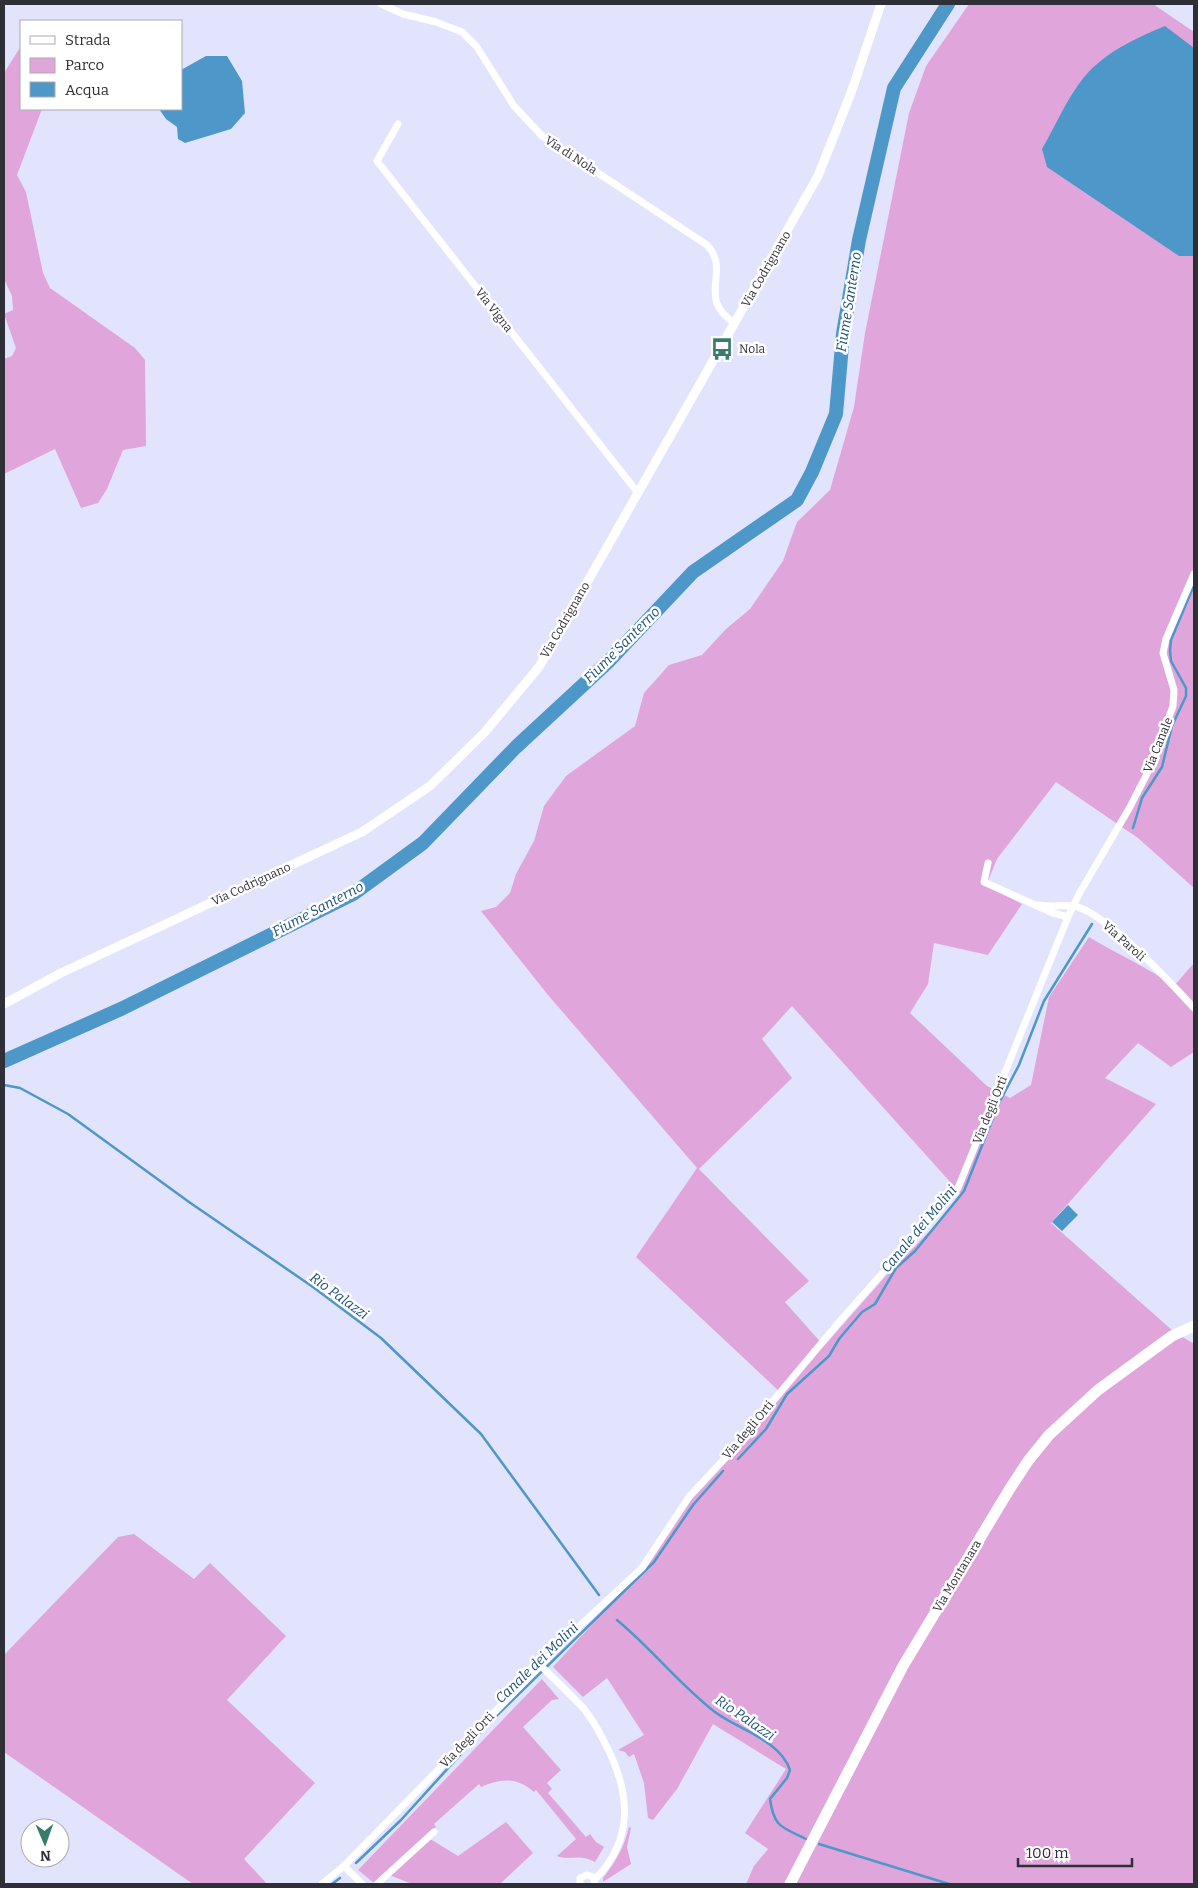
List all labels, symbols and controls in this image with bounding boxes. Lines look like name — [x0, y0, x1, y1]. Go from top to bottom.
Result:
legend — [20, 20, 182, 110]
text: Strada — [65, 31, 111, 49]
text: Parco — [65, 56, 104, 74]
text: Acqua — [65, 81, 109, 99]
street label: Via di Nola — [542, 133, 600, 177]
street label: Via Codrignano — [739, 228, 793, 310]
water label: Fiume Santerno — [833, 251, 865, 353]
street label: Via Vigna — [472, 285, 516, 335]
bus stop icon: Nola — [709, 336, 735, 362]
place label: Nola — [739, 342, 766, 356]
street label: Via Codrignano — [538, 579, 592, 661]
water label: Fiume Santerno — [580, 603, 664, 687]
street label: Via Canale — [1141, 715, 1175, 775]
street label: Via Codrignano — [209, 860, 293, 908]
water label: Fiume Santerno — [270, 878, 367, 940]
street label: Via Paroli — [1100, 918, 1149, 964]
street label: Via degli Orti — [970, 1074, 1010, 1146]
water label: Canale dei Molini — [878, 1182, 960, 1276]
water label: Rio Palazzi — [306, 1269, 372, 1323]
street label: Via degli Orti — [720, 1398, 777, 1462]
street label: Via Montanara — [930, 1537, 984, 1615]
water label: Canale dei Molini — [492, 1619, 582, 1707]
water label: Rio Palazzi — [712, 1692, 778, 1744]
street label: Via degli Orti — [437, 1709, 497, 1771]
north arrow — [20, 1818, 70, 1868]
scale bar — [1018, 1836, 1132, 1868]
text: 100 m — [1026, 1844, 1069, 1862]
text: N — [40, 1847, 51, 1864]

